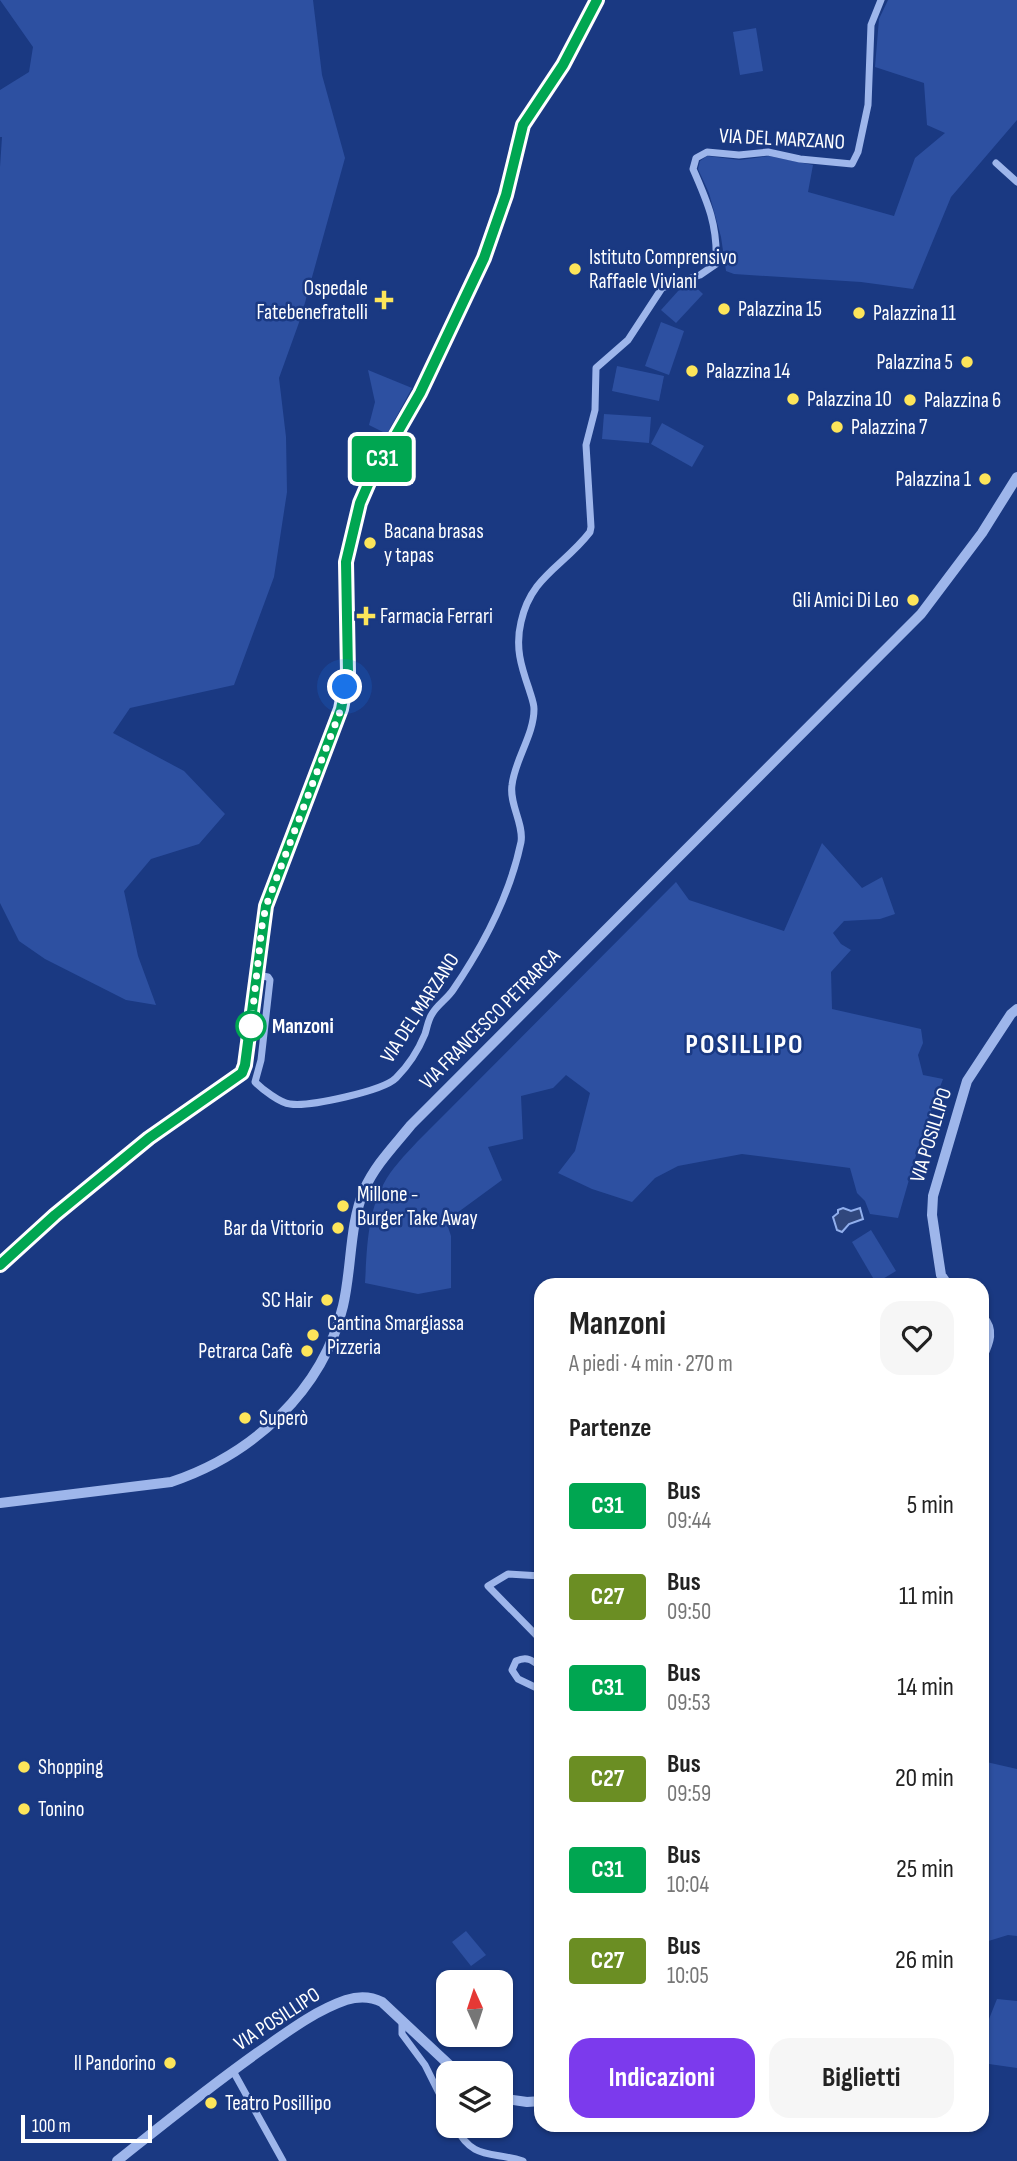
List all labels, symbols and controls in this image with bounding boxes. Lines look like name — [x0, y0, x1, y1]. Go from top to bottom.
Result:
street label: VIA DEL MARZANO — [718, 123, 846, 155]
place label: Istituto Comprensivo Raffaele Viviani — [589, 245, 737, 294]
marker: Istituto Comprensivo Raffaele Viviani — [567, 261, 583, 277]
place label: Ospedale Fatebenefratelli — [256, 276, 368, 325]
marker: Ospedale Fatebenefratelli — [374, 290, 394, 310]
place label: Palazzina 15 — [738, 297, 822, 322]
marker: Palazzina 15 — [716, 301, 732, 317]
place label: Palazzina 11 — [873, 301, 956, 326]
marker: Palazzina 11 — [851, 305, 867, 321]
place label: Palazzina 5 — [877, 350, 953, 375]
marker: Palazzina 5 — [959, 354, 975, 370]
place label: Palazzina 14 — [706, 359, 790, 384]
marker: Palazzina 14 — [684, 363, 700, 379]
place label: Palazzina 10 — [807, 387, 892, 412]
place label: Palazzina 6 — [924, 388, 1001, 413]
marker: Palazzina 10 — [785, 391, 801, 407]
marker: Palazzina 6 — [902, 392, 918, 408]
place label: Palazzina 7 — [851, 415, 928, 440]
marker: Palazzina 7 — [829, 419, 845, 435]
line badge: C31 — [342, 436, 422, 482]
text: C31 — [366, 444, 398, 473]
place label: Palazzina 1 — [896, 467, 972, 492]
marker: Palazzina 1 — [977, 471, 993, 487]
place label: Bacana brasas y tapas — [384, 519, 484, 568]
marker: Bacana brasas y tapas — [362, 535, 378, 551]
place label: Gli Amici Di Leo — [792, 588, 899, 613]
marker: Gli Amici Di Leo — [905, 592, 921, 608]
place label: Farmacia Ferrari — [380, 604, 493, 629]
marker: Farmacia Ferrari — [358, 608, 374, 624]
your location — [327, 669, 362, 704]
street label: VIA FRANCESCO PETRARCA — [415, 943, 566, 1094]
street label: VIA DEL MARZANO — [375, 948, 465, 1068]
marker: Manzoni — [236, 1011, 266, 1041]
place label: Manzoni — [272, 1014, 334, 1039]
district label: POSILLIPO — [685, 1028, 805, 1061]
street label: VIA POSILLIPO — [905, 1085, 957, 1185]
place label: Millone - Burger Take Away — [357, 1182, 478, 1231]
marker: Millone - Burger Take Away — [335, 1198, 351, 1214]
place label: Bar da Vittorio — [224, 1216, 324, 1241]
marker: Bar da Vittorio — [330, 1220, 346, 1236]
place label: SC Hair — [262, 1288, 313, 1313]
marker: SC Hair — [319, 1292, 335, 1308]
button: heart — [880, 1301, 954, 1375]
text: Manzoni — [569, 1304, 666, 1344]
place label: Cantina Smargiassa Pizzeria — [327, 1311, 464, 1360]
marker: Cantina Smargiassa Pizzeria — [305, 1327, 321, 1343]
place label: Petrarca Cafè — [198, 1339, 293, 1364]
marker: Petrarca Cafè — [299, 1343, 315, 1359]
text: A piedi · 4 min · 270 m — [569, 1350, 733, 1378]
place label: Superò — [259, 1406, 308, 1431]
marker: Superò — [237, 1410, 253, 1426]
text: Partenze — [569, 1413, 651, 1444]
text: Bus — [667, 1476, 701, 1507]
text: 5 min — [907, 1490, 954, 1521]
text: C31 — [591, 1491, 624, 1520]
text: 09:44 — [667, 1507, 711, 1535]
text: Bus — [667, 1567, 701, 1598]
text: 11 min — [899, 1581, 954, 1612]
text: C27 — [591, 1582, 624, 1611]
text: 09:50 — [667, 1598, 711, 1626]
text: Bus — [667, 1658, 701, 1689]
text: 14 min — [897, 1672, 954, 1703]
text: C31 — [591, 1673, 624, 1702]
text: 09:53 — [667, 1689, 711, 1717]
text: Bus — [667, 1749, 701, 1780]
place label: Shopping — [38, 1755, 103, 1780]
marker: Shopping — [16, 1759, 32, 1775]
text: 20 min — [895, 1763, 954, 1794]
text: C27 — [591, 1764, 624, 1793]
text: 09:59 — [667, 1780, 711, 1808]
place label: Tonino — [38, 1797, 84, 1822]
marker: Tonino — [16, 1801, 32, 1817]
text: Bus — [667, 1840, 701, 1871]
text: 25 min — [896, 1854, 954, 1885]
text: C31 — [591, 1855, 624, 1884]
text: 10:04 — [667, 1871, 709, 1899]
text: Bus — [667, 1931, 701, 1962]
text: 26 min — [895, 1945, 954, 1976]
text: C27 — [591, 1946, 624, 1975]
text: 10:05 — [667, 1962, 709, 1990]
north arrow — [436, 1970, 513, 2048]
map controls — [436, 1970, 513, 2138]
street label: VIA POSILLIPO — [229, 1982, 325, 2056]
button: Indicazioni — [569, 2038, 755, 2118]
button: Biglietti — [769, 2038, 954, 2118]
place label: Il Pandorino — [74, 2051, 156, 2076]
marker: Il Pandorino — [162, 2055, 178, 2071]
button: layers — [436, 2061, 513, 2138]
place label: Teatro Posillipo — [225, 2091, 331, 2116]
marker: Teatro Posillipo — [203, 2095, 219, 2111]
scale bar — [21, 2112, 152, 2144]
text: 100 m — [32, 2115, 71, 2138]

